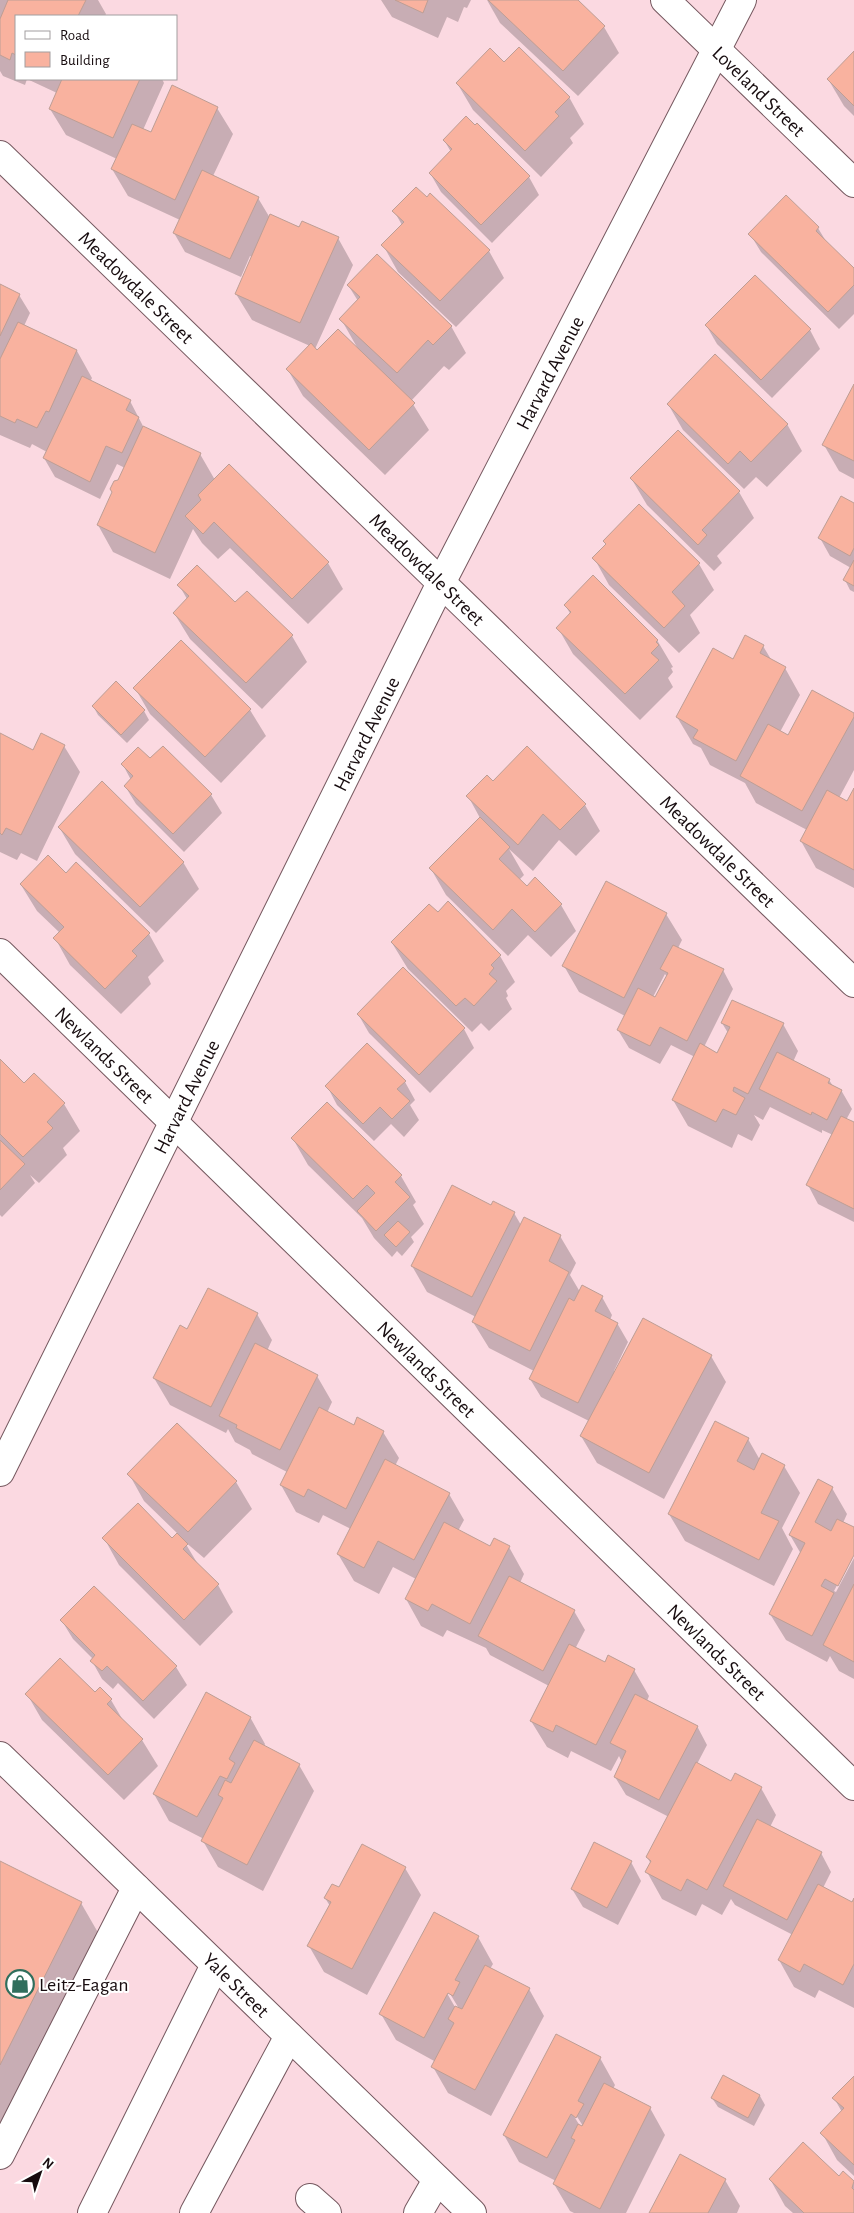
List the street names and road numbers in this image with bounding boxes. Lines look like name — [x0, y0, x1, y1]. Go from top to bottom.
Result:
street label: Loveland Street — [708, 43, 809, 141]
street label: Meadowdale Street — [74, 228, 197, 348]
street label: Harvard Avenue — [513, 313, 588, 433]
street label: Meadowdale Street — [365, 510, 488, 630]
street label: Harvard Avenue — [330, 674, 404, 795]
street label: Meadowdale Street — [656, 792, 779, 912]
street label: Newlands Street — [51, 1004, 157, 1108]
street label: Harvard Avenue — [150, 1037, 224, 1157]
street label: Newlands Street — [373, 1318, 479, 1422]
street label: Newlands Street — [663, 1601, 769, 1705]
street label: Yale Street — [199, 1949, 273, 2022]

